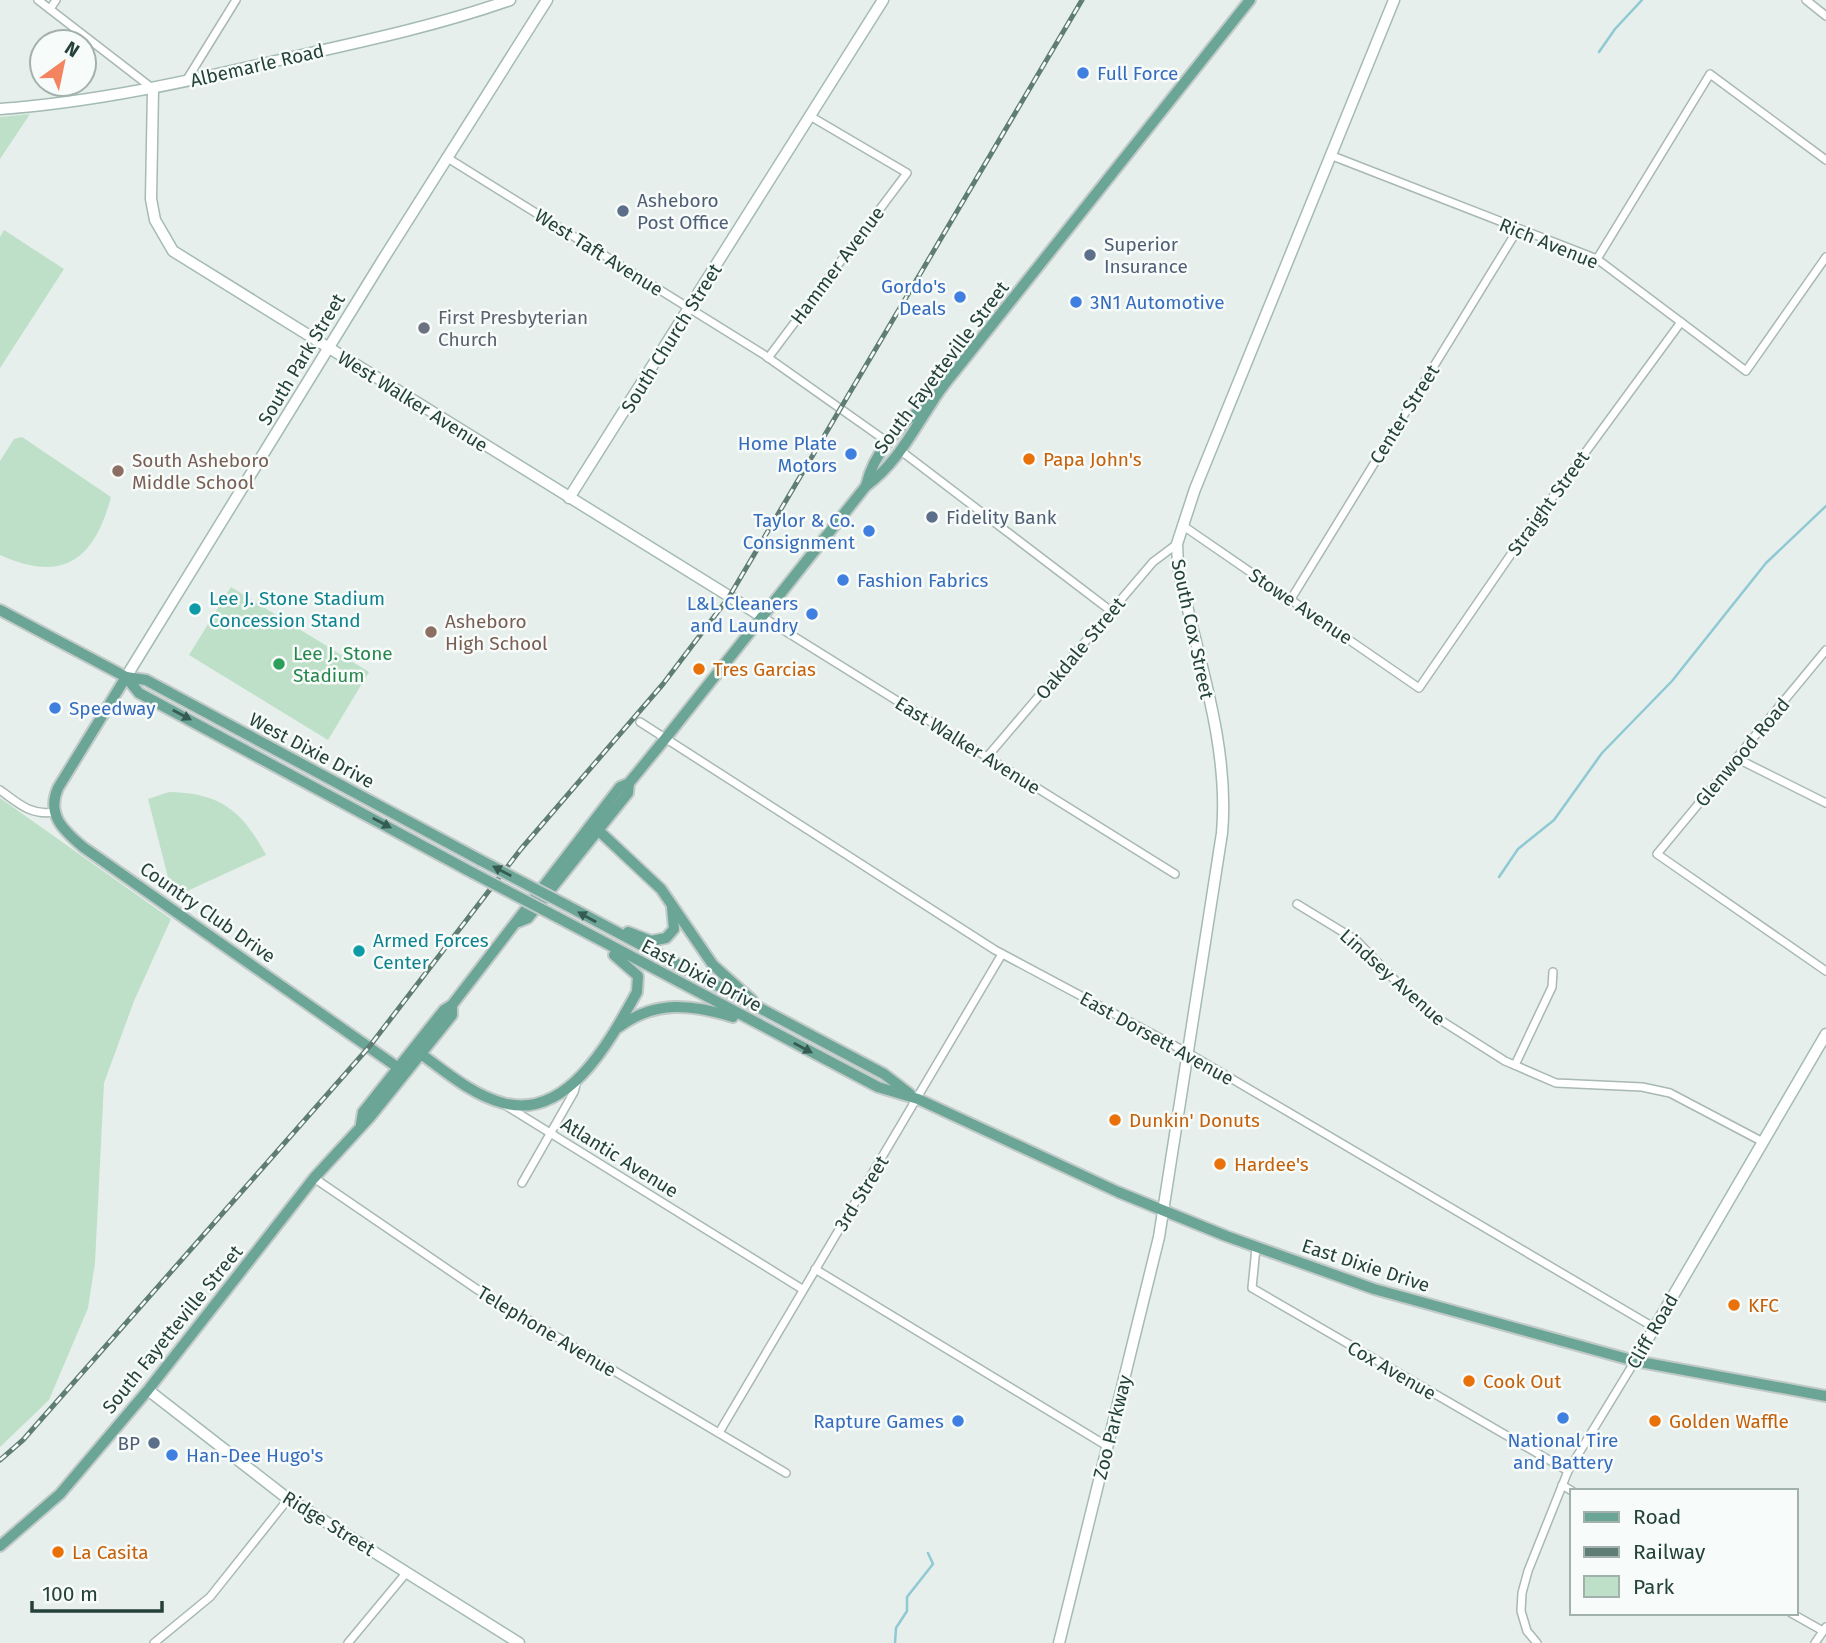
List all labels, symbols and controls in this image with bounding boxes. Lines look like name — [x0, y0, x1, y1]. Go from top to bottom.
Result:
north arrow — [28, 28, 98, 98]
text: N — [60, 36, 84, 62]
street label: Albemarle Road — [188, 39, 326, 92]
place label: Full Force — [1097, 62, 1178, 85]
marker: Full Force — [1075, 65, 1091, 81]
place label: Asheboro Post Office — [637, 189, 729, 234]
street label: Hammer Avenue — [786, 202, 889, 329]
marker: Asheboro Post Office — [615, 203, 631, 219]
street label: West Taft Avenue — [530, 204, 667, 301]
street label: Rich Avenue — [1496, 213, 1602, 274]
place label: Superior Insurance — [1104, 233, 1188, 278]
marker: Superior Insurance — [1082, 247, 1098, 263]
street label: South Church Street — [616, 259, 727, 417]
place label: Gordo's Deals — [881, 275, 946, 320]
street label: South Fayetteville Street — [869, 276, 1014, 458]
street label: South Park Street — [253, 289, 350, 429]
marker: Gordo's Deals — [952, 289, 968, 305]
place label: 3N1 Automotive — [1090, 291, 1225, 314]
marker: 3N1 Automotive — [1068, 294, 1084, 310]
place label: First Presbyterian Church — [438, 306, 588, 351]
marker: First Presbyterian Church — [416, 320, 432, 336]
street label: West Walker Avenue — [333, 346, 492, 457]
street label: Center Street — [1365, 360, 1444, 468]
place label: Home Plate Motors — [738, 432, 837, 477]
marker: Home Plate Motors — [843, 446, 859, 462]
street label: Straight Street — [1503, 446, 1594, 560]
place label: Papa John's — [1043, 448, 1142, 471]
place label: South Asheboro Middle School — [132, 449, 269, 494]
marker: Papa John's — [1021, 451, 1037, 467]
marker: South Asheboro Middle School — [110, 463, 126, 479]
place label: Fidelity Bank — [946, 506, 1057, 529]
place label: Taylor & Co. Consignment — [743, 509, 855, 554]
marker: Fidelity Bank — [924, 509, 940, 525]
marker: Taylor & Co. Consignment — [861, 523, 877, 539]
street label: South Cox Street — [1166, 557, 1219, 701]
street label: Stowe Avenue — [1245, 563, 1357, 650]
place label: Fashion Fabrics — [857, 569, 989, 592]
marker: Fashion Fabrics — [835, 572, 851, 588]
place label: Lee J. Stone Stadium Concession Stand — [209, 587, 385, 632]
place label: L&L Cleaners and Laundry — [687, 592, 799, 637]
street label: Oakdale Street — [1031, 592, 1130, 704]
marker: Lee J. Stone Stadium Concession Stand — [187, 601, 203, 617]
marker: L&L Cleaners and Laundry — [804, 606, 820, 622]
place label: Asheboro High School — [445, 610, 548, 655]
marker: Asheboro High School — [423, 624, 439, 640]
place label: Lee J. Stone Stadium — [293, 642, 393, 687]
marker: Lee J. Stone Stadium — [271, 656, 287, 672]
place label: Tres Garcias — [713, 658, 816, 681]
marker: Tres Garcias — [691, 661, 707, 677]
street label: East Walker Avenue — [891, 691, 1045, 799]
street label: Glenwood Road — [1690, 693, 1795, 811]
place label: Speedway — [69, 697, 156, 720]
marker: Speedway — [47, 700, 63, 716]
street label: West Dixie Drive — [245, 708, 378, 793]
one-way arrow — [172, 709, 192, 721]
one-way arrow — [372, 817, 392, 829]
street label: Country Club Drive — [136, 857, 280, 968]
one-way arrow — [492, 865, 511, 877]
one-way arrow — [577, 911, 597, 923]
street label: Lindsey Avenue — [1335, 924, 1450, 1031]
place label: Armed Forces Center — [373, 929, 489, 974]
street label: East Dixie Drive — [638, 934, 766, 1017]
marker: Armed Forces Center — [351, 943, 367, 959]
street label: East Dorsett Avenue — [1076, 987, 1238, 1090]
one-way arrow — [793, 1043, 813, 1054]
place label: Dunkin' Donuts — [1129, 1109, 1260, 1132]
street label: Atlantic Avenue — [557, 1112, 683, 1203]
marker: Dunkin' Donuts — [1107, 1112, 1123, 1128]
street label: 3rd Street — [829, 1151, 894, 1235]
place label: Hardee's — [1234, 1153, 1309, 1176]
marker: Hardee's — [1212, 1156, 1228, 1172]
street label: East Dixie Drive — [1299, 1234, 1433, 1297]
street label: South Fayetteville Street — [97, 1240, 247, 1418]
street label: Telephone Avenue — [473, 1281, 620, 1382]
street label: Cliff Road — [1622, 1290, 1683, 1373]
place label: KFC — [1748, 1294, 1779, 1317]
marker: KFC — [1726, 1297, 1742, 1313]
street label: Cox Avenue — [1343, 1336, 1440, 1405]
place label: Cook Out — [1483, 1370, 1561, 1393]
street label: Zoo Parkway — [1088, 1372, 1137, 1482]
marker: Cook Out — [1461, 1373, 1477, 1389]
place label: Rapture Games — [813, 1410, 944, 1433]
marker: National Tire and Battery — [1555, 1410, 1571, 1426]
place label: Golden Waffle — [1669, 1410, 1789, 1433]
marker: Rapture Games — [950, 1413, 966, 1429]
marker: Golden Waffle — [1647, 1413, 1663, 1429]
place label: National Tire and Battery — [1508, 1429, 1618, 1474]
place label: BP — [117, 1432, 140, 1455]
marker: BP — [146, 1435, 162, 1451]
place label: Han-Dee Hugo's — [186, 1444, 323, 1467]
marker: Han-Dee Hugo's — [164, 1447, 180, 1463]
street label: Ridge Street — [278, 1486, 379, 1561]
legend — [1570, 1489, 1798, 1615]
text: Road — [1633, 1504, 1681, 1530]
text: Railway — [1633, 1539, 1706, 1565]
place label: La Casita — [72, 1541, 149, 1564]
marker: La Casita — [50, 1544, 66, 1560]
scale bar — [32, 1570, 161, 1614]
text: Park — [1633, 1574, 1675, 1600]
text: 100 m — [42, 1581, 98, 1607]

